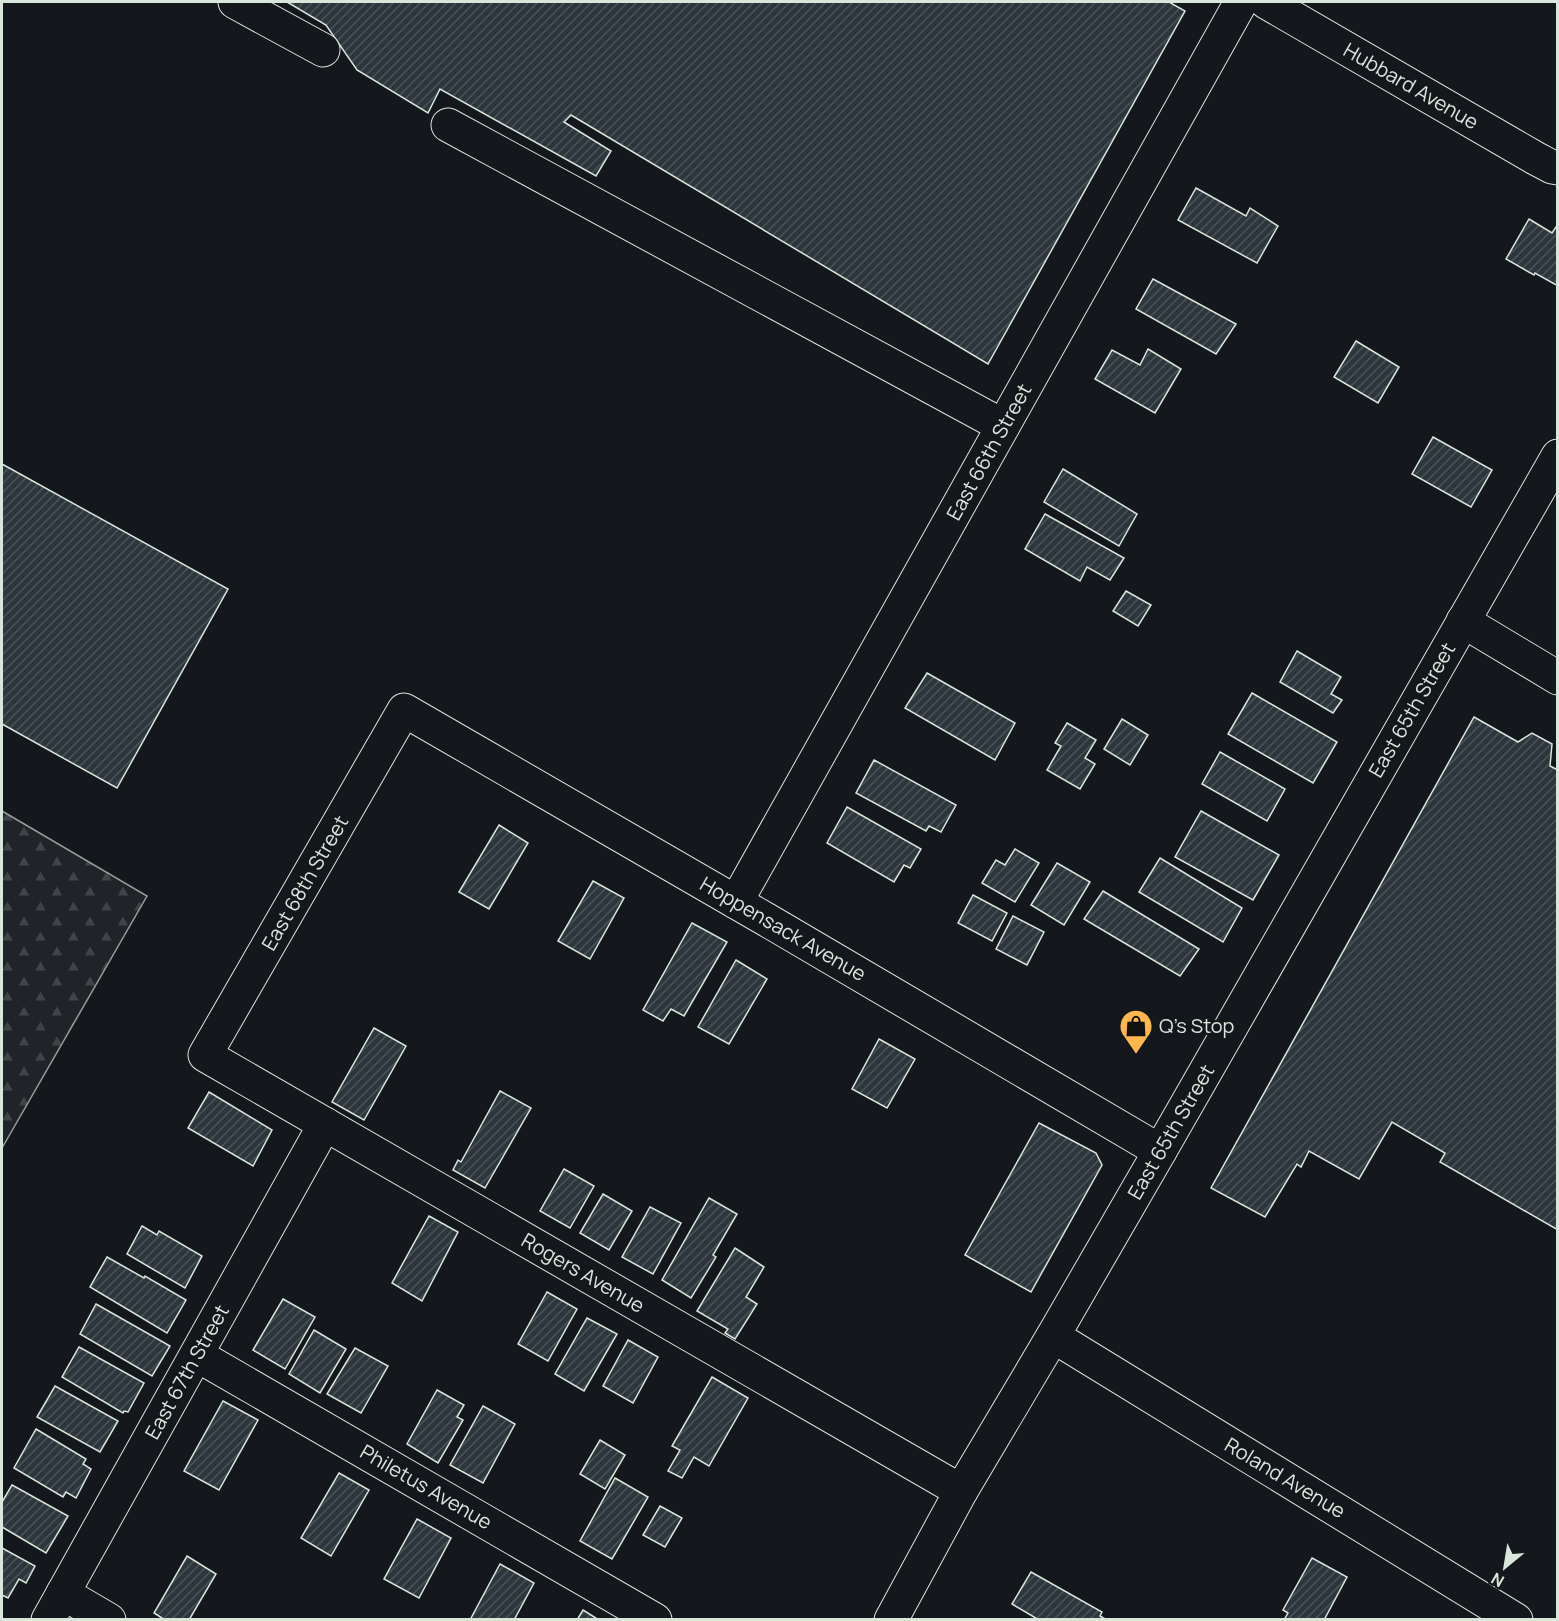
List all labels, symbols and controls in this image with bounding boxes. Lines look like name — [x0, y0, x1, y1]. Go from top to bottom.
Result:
street label: Hubbard Avenue — [1339, 36, 1484, 135]
street label: East 66th Street — [940, 379, 1037, 525]
street label: East 65th Street — [1362, 637, 1461, 782]
street label: East 68th Street — [255, 810, 354, 955]
street label: Hoppensack Avenue — [695, 870, 871, 987]
shop icon: Q's Stop — [1118, 1008, 1154, 1055]
place label: Q's Stop — [1159, 1012, 1235, 1039]
street label: East 65th Street — [1121, 1059, 1220, 1204]
street label: Rogers Avenue — [517, 1226, 650, 1319]
street label: East 67th Street — [138, 1300, 235, 1444]
street label: Roland Avenue — [1220, 1431, 1351, 1524]
street label: Philetus Avenue — [355, 1438, 497, 1535]
north arrow — [1475, 1537, 1535, 1597]
text: N — [1487, 1568, 1508, 1592]

